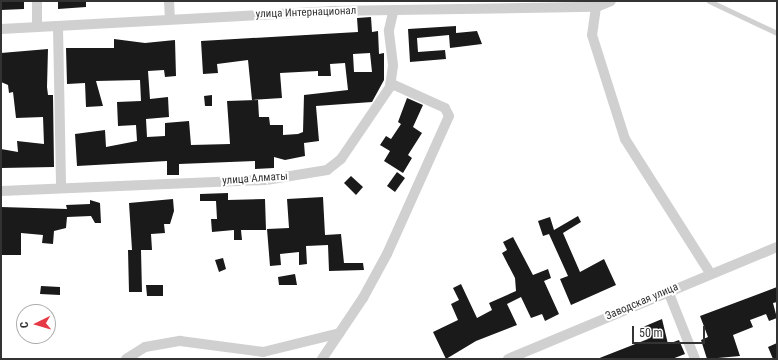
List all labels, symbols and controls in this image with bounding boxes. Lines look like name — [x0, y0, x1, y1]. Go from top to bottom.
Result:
street label: улица Интернационал — [255, 5, 357, 21]
street label: улица Алматы — [222, 170, 288, 188]
street label: Заводская улица — [604, 281, 680, 323]
north arrow — [16, 304, 56, 344]
scale bar — [634, 318, 707, 344]
text: С — [18, 321, 31, 329]
text: 50 m — [639, 326, 663, 340]

